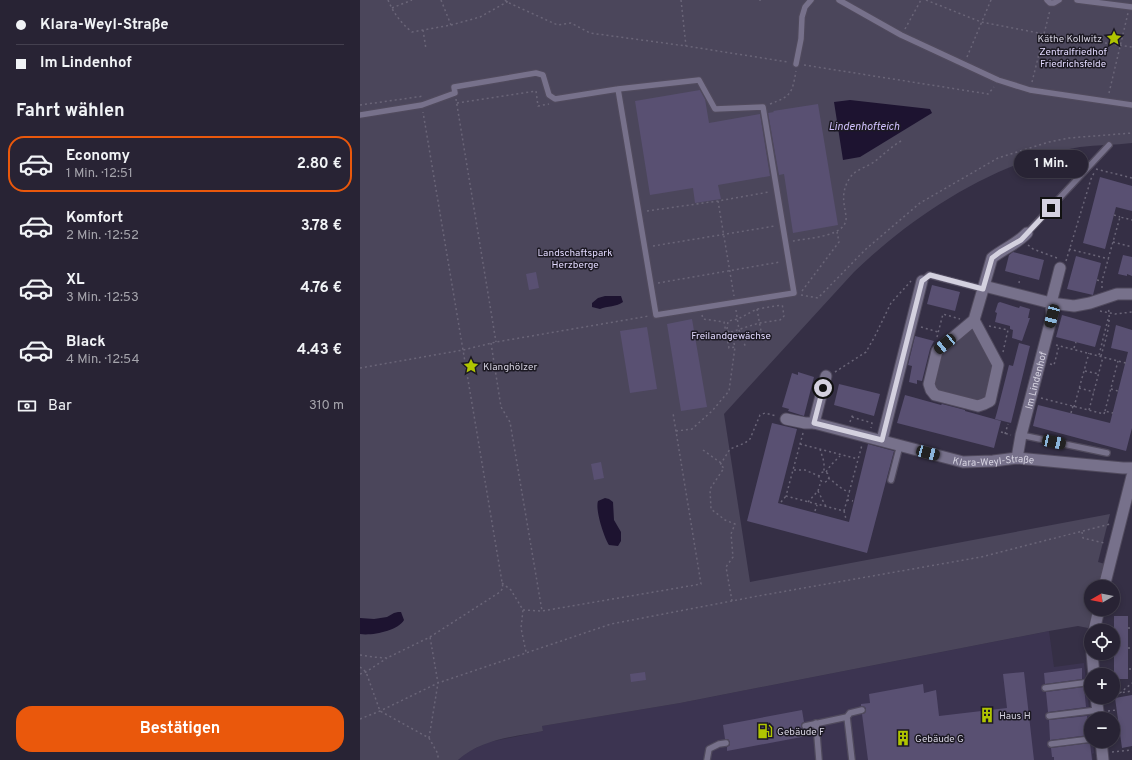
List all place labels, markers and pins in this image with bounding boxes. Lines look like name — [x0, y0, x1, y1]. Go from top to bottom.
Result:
place icon: Käthe Kollwitz — [1105, 29, 1123, 47]
place label: Käthe Kollwitz — [1038, 33, 1102, 46]
place icon: Klanghölzer — [462, 357, 480, 375]
place label: Klanghölzer — [483, 361, 537, 374]
building icon: Haus H — [978, 706, 996, 724]
place label: Haus H — [999, 710, 1031, 723]
fuel station icon: Gebäude F — [756, 722, 774, 740]
place label: Gebäude F — [777, 726, 825, 739]
building icon: Gebäude G — [894, 729, 912, 747]
place label: Gebäude G — [915, 733, 964, 746]

